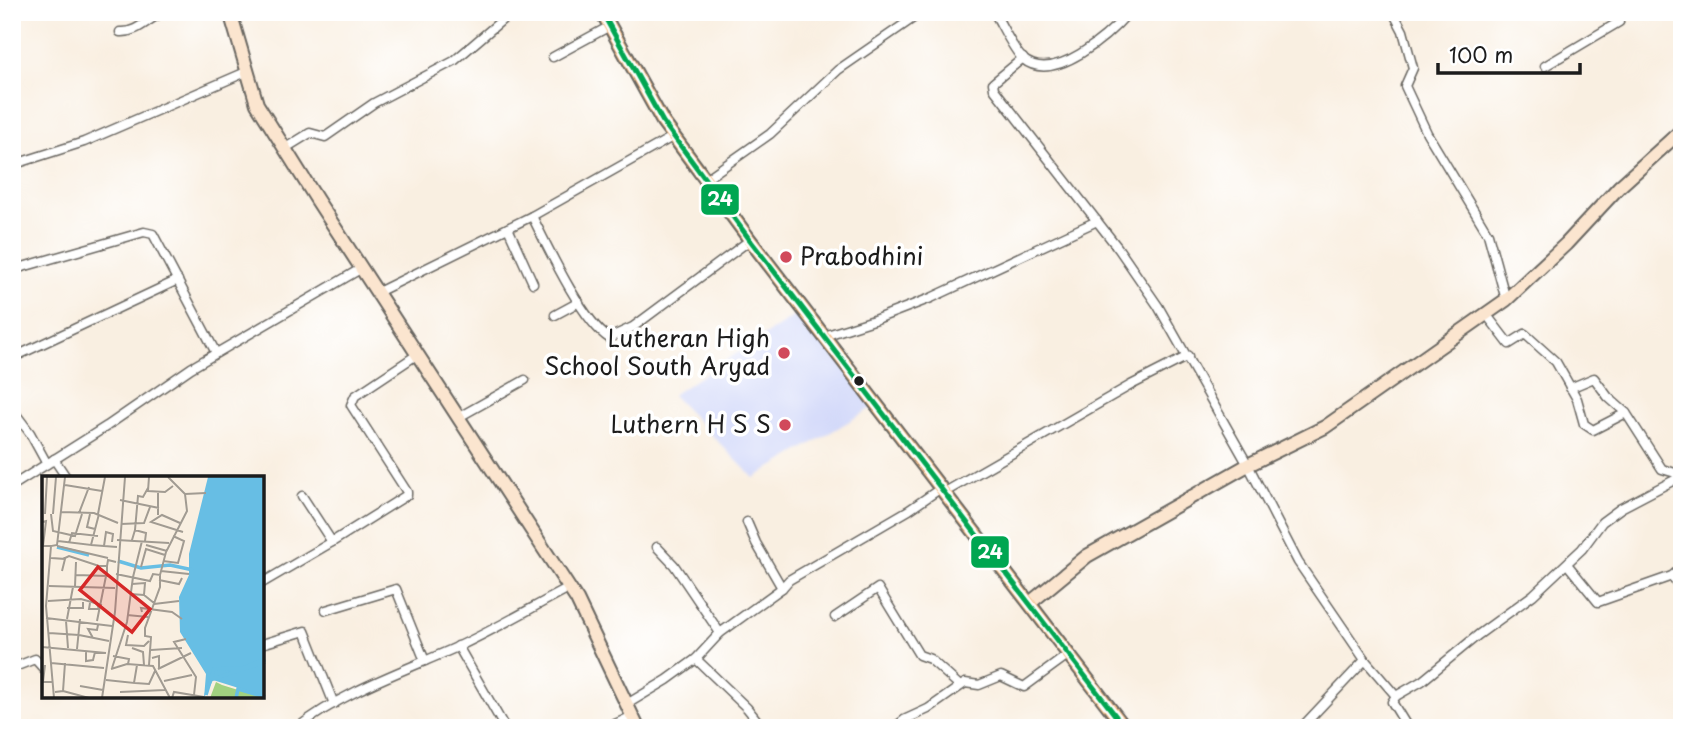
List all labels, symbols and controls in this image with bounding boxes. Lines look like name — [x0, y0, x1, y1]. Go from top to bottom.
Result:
scale bar — [1438, 32, 1580, 76]
text: 100 m — [1449, 38, 1513, 70]
line badge: 24 — [700, 183, 740, 216]
text: 24 — [707, 184, 733, 212]
place label: Prabodhini — [800, 237, 924, 273]
marker: Prabodhini — [778, 249, 794, 265]
place label: Lutheran High School South Aryad — [544, 319, 770, 383]
marker: Lutheran High School South Aryad — [776, 345, 792, 361]
unlabelled marker — [852, 374, 866, 388]
place label: Luthern H S S — [611, 405, 771, 441]
marker: Luthern H S S — [777, 417, 793, 433]
inset map — [42, 476, 264, 698]
line badge: 24 — [970, 535, 1010, 569]
text: 24 — [977, 537, 1003, 565]

